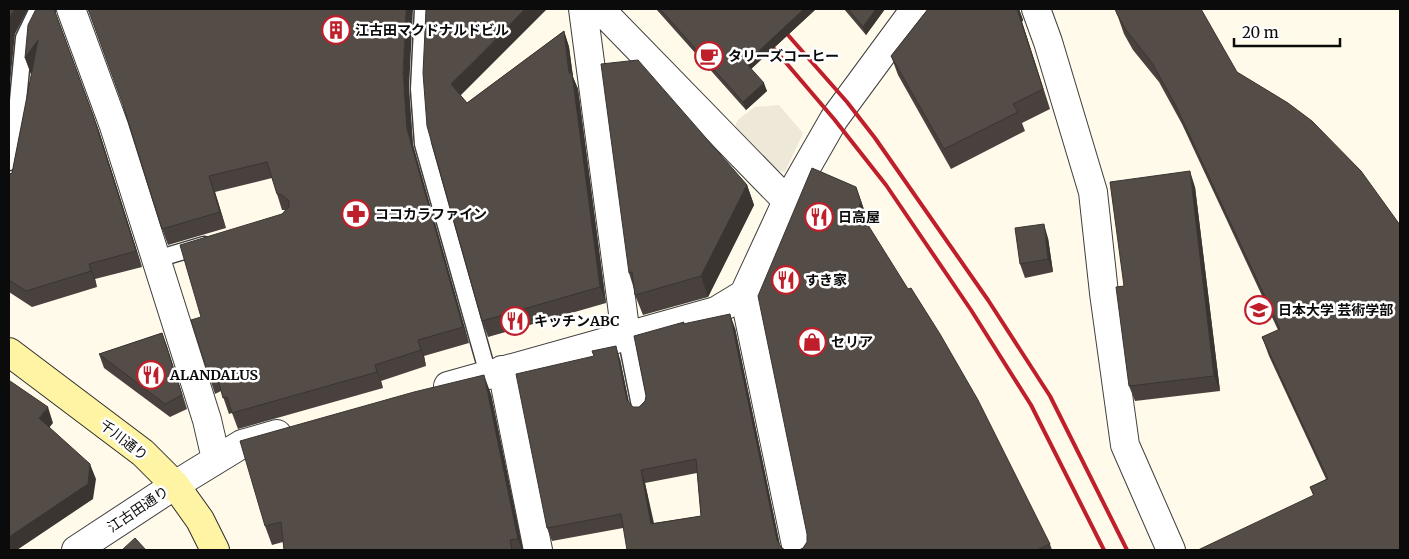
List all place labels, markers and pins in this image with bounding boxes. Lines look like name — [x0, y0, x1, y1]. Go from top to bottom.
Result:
building icon: 江古田マクドナルドビル — [321, 15, 351, 45]
place label: 江古田マクドナルドビル — [355, 21, 509, 39]
cafe icon: タリーズコーヒー — [694, 41, 724, 71]
place label: タリーズコーヒー — [728, 47, 839, 65]
pharmacy icon: ココカラファイン — [341, 199, 371, 229]
restaurant icon: 日高屋 — [804, 202, 834, 232]
place label: ココカラファイン — [375, 205, 487, 223]
place label: 日高屋 — [838, 208, 880, 226]
restaurant icon: すき家 — [771, 265, 801, 295]
place label: すき家 — [805, 271, 847, 289]
school or university icon: 日本大学 芸術学部 — [1244, 295, 1274, 325]
place label: 日本大学 芸術学部 — [1278, 301, 1393, 319]
restaurant icon: キッチンABC — [500, 306, 530, 336]
place label: キッチンABC — [534, 312, 619, 330]
shop icon: セリア — [797, 327, 827, 357]
place label: セリア — [831, 333, 873, 351]
restaurant icon: ALANDALUS — [136, 360, 166, 390]
place label: ALANDALUS — [169, 366, 258, 384]

